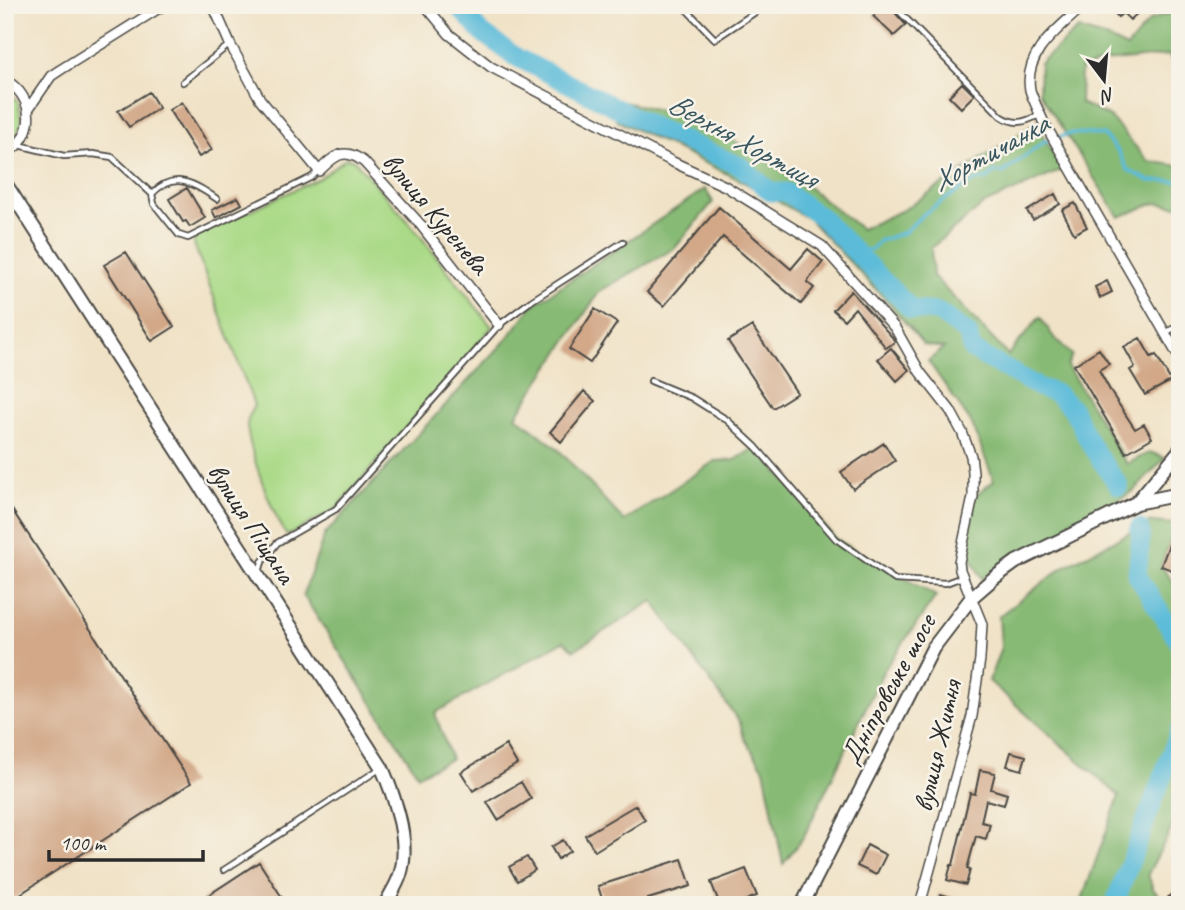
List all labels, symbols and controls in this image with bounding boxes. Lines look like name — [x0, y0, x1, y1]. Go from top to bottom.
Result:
north arrow — [1070, 46, 1140, 116]
text: N — [1096, 82, 1117, 109]
water label: Верхня Хортиця — [662, 84, 828, 199]
water label: Хортичанка — [925, 103, 1057, 200]
street label: вулиця Куренева — [375, 145, 498, 283]
street label: вулиця Піщана — [200, 456, 305, 592]
street label: Дніпровське шосе — [832, 606, 944, 770]
street label: вулиця Житня — [905, 675, 970, 815]
scale bar — [49, 819, 203, 863]
text: 100 m — [60, 830, 107, 856]

